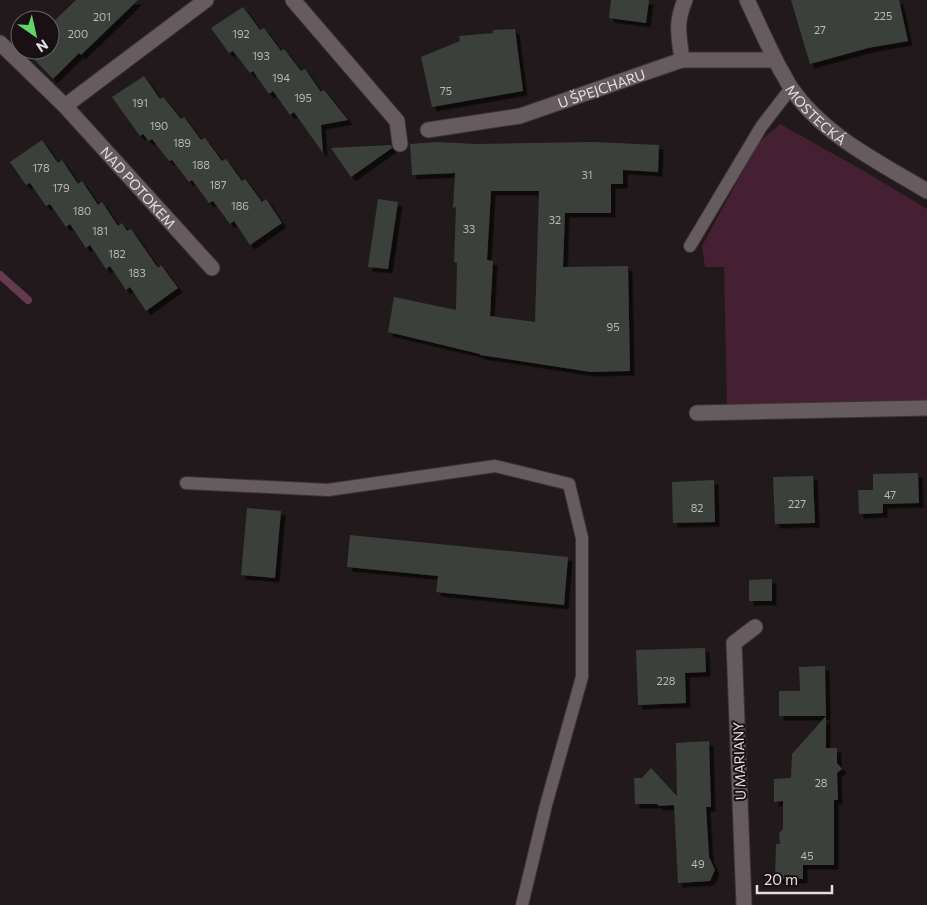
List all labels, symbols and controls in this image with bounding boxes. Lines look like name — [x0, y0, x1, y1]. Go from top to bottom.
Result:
house number: 225 — [874, 9, 892, 22]
north arrow — [10, 10, 60, 60]
house number: 201 — [93, 10, 111, 23]
house number: 27 — [814, 23, 826, 36]
house number: 200 — [68, 27, 88, 40]
house number: 192 — [232, 27, 250, 40]
text: N — [33, 36, 52, 56]
house number: 193 — [252, 49, 270, 62]
street label: U ŠPEJCHARU — [555, 65, 647, 111]
house number: 194 — [272, 71, 290, 84]
street label: MOSTECKÁ — [782, 81, 850, 148]
house number: 75 — [440, 84, 452, 97]
house number: 195 — [294, 91, 312, 104]
house number: 191 — [132, 96, 148, 109]
house number: 190 — [150, 119, 168, 132]
house number: 189 — [173, 136, 191, 149]
street label: NAD POTOKEM — [97, 143, 180, 231]
house number: 188 — [192, 158, 210, 171]
house number: 178 — [32, 161, 50, 174]
house number: 31 — [582, 168, 592, 181]
house number: 187 — [209, 178, 227, 191]
house number: 179 — [52, 181, 70, 194]
house number: 186 — [231, 199, 249, 212]
house number: 180 — [73, 204, 91, 217]
house number: 32 — [549, 213, 561, 226]
house number: 33 — [463, 222, 475, 235]
house number: 181 — [92, 224, 108, 237]
house number: 182 — [108, 247, 126, 260]
house number: 183 — [128, 266, 146, 279]
house number: 95 — [607, 320, 620, 333]
house number: 47 — [884, 488, 896, 501]
house number: 227 — [788, 497, 806, 510]
house number: 82 — [691, 501, 703, 514]
house number: 228 — [657, 674, 676, 687]
street label: U MARIANY — [729, 721, 749, 801]
house number: 28 — [815, 776, 828, 789]
house number: 45 — [801, 849, 813, 862]
house number: 49 — [691, 857, 705, 870]
scale bar — [757, 862, 832, 894]
text: 20 m — [764, 870, 798, 888]

